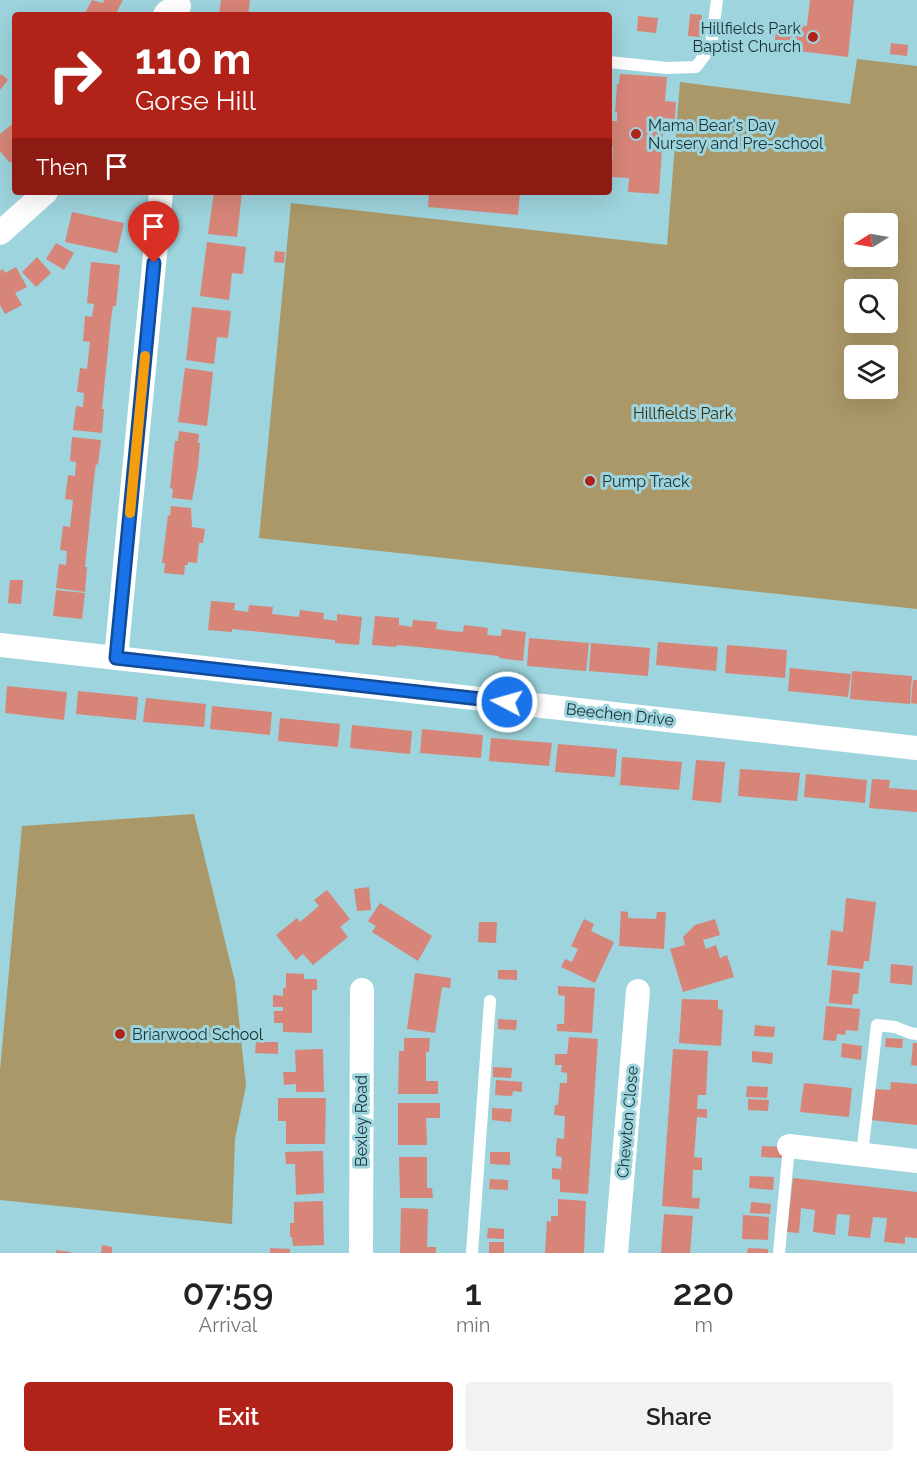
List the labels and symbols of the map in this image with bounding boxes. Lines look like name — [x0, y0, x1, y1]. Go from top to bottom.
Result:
place label: Hillfields Park Baptist Church — [693, 19, 802, 56]
marker: Hillfields Park Baptist Church — [806, 30, 820, 44]
place label: Mama Bear's Day Nursery and Pre-school — [648, 116, 824, 153]
marker: Mama Bear's Day Nursery and Pre-school — [629, 127, 643, 141]
pin — [128, 201, 179, 263]
north arrow — [844, 213, 898, 267]
park label: Hillfields Park — [633, 404, 734, 423]
place label: Pump Track — [602, 472, 690, 491]
marker: Pump Track — [583, 474, 597, 488]
position arrow — [475, 670, 539, 734]
street label: Beechen Drive — [565, 699, 675, 730]
place label: Briarwood School — [132, 1025, 264, 1044]
marker: Briarwood School — [113, 1027, 127, 1041]
street label: Chewton Close — [613, 1065, 642, 1179]
street label: Bexley Road — [352, 1075, 371, 1167]

